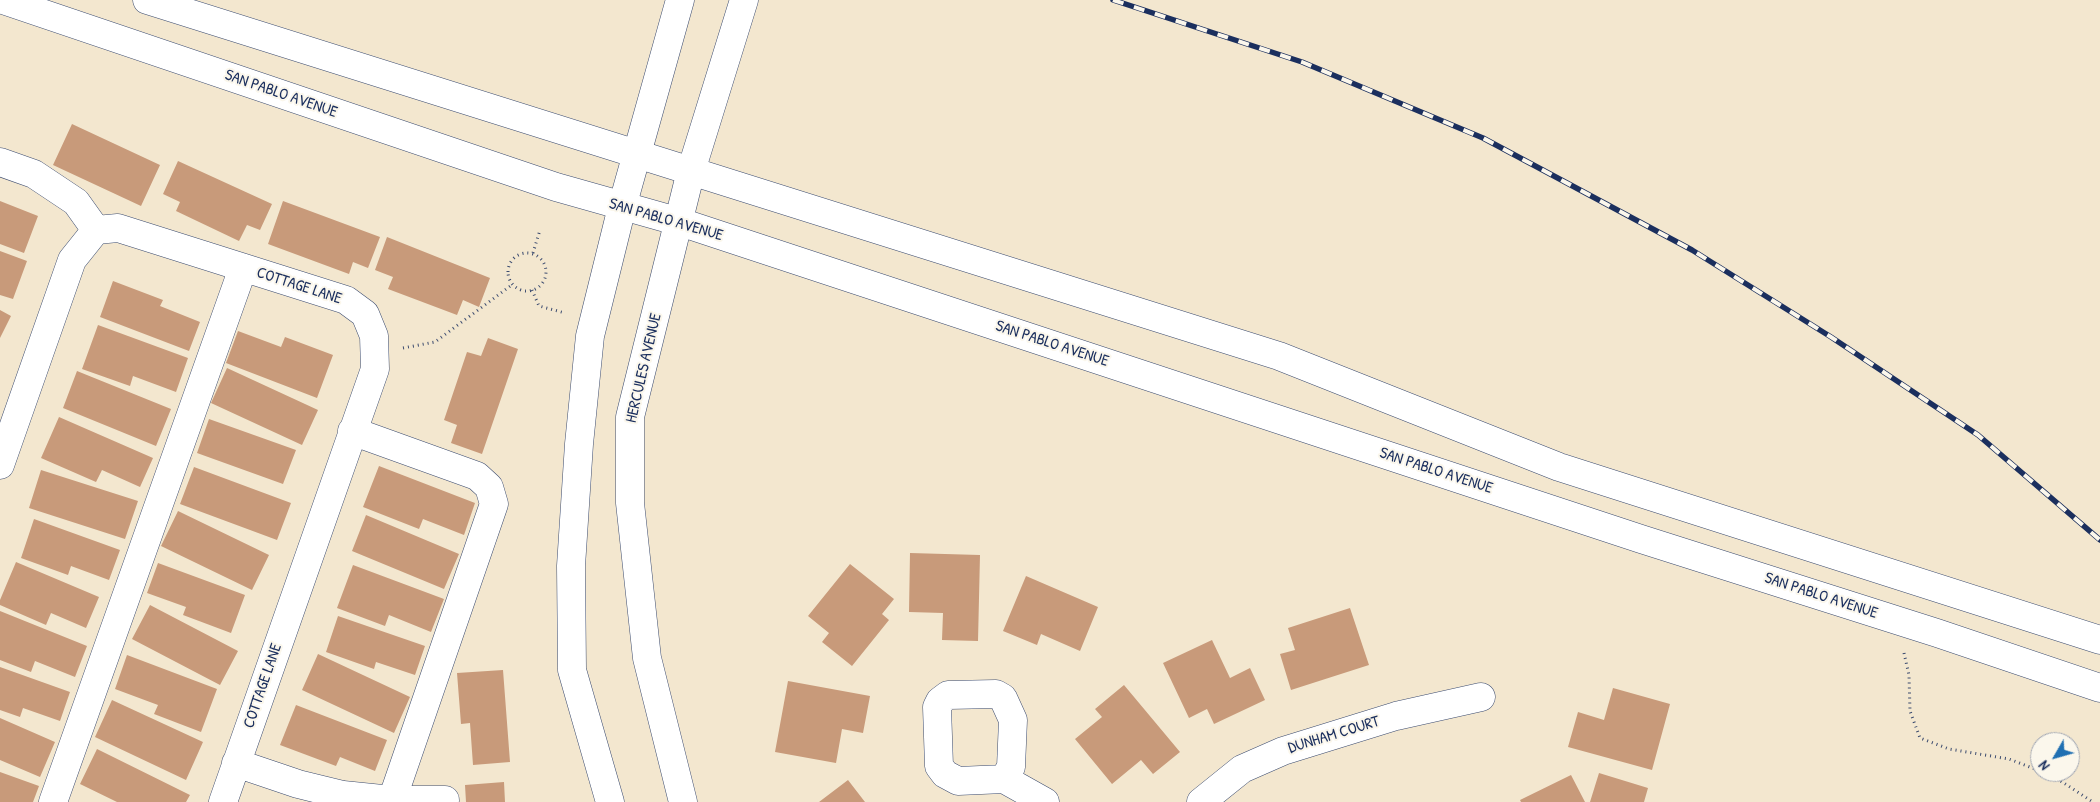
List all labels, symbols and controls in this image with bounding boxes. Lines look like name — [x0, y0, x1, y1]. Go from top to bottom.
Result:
street label: SAN PABLO AVENUE — [222, 66, 340, 122]
street label: SAN PABLO AVENUE — [607, 195, 725, 245]
street label: COTTAGE LANE — [254, 263, 344, 309]
street label: HERCULES AVENUE — [622, 311, 666, 425]
street label: SAN PABLO AVENUE — [993, 317, 1111, 371]
street label: SAN PABLO AVENUE — [1377, 444, 1495, 498]
street label: SAN PABLO AVENUE — [1762, 569, 1880, 623]
street label: COTTAGE LANE — [240, 641, 286, 731]
street label: DUNHAM COURT — [1286, 712, 1382, 758]
north arrow — [2030, 732, 2080, 782]
text: N — [2034, 757, 2053, 775]

